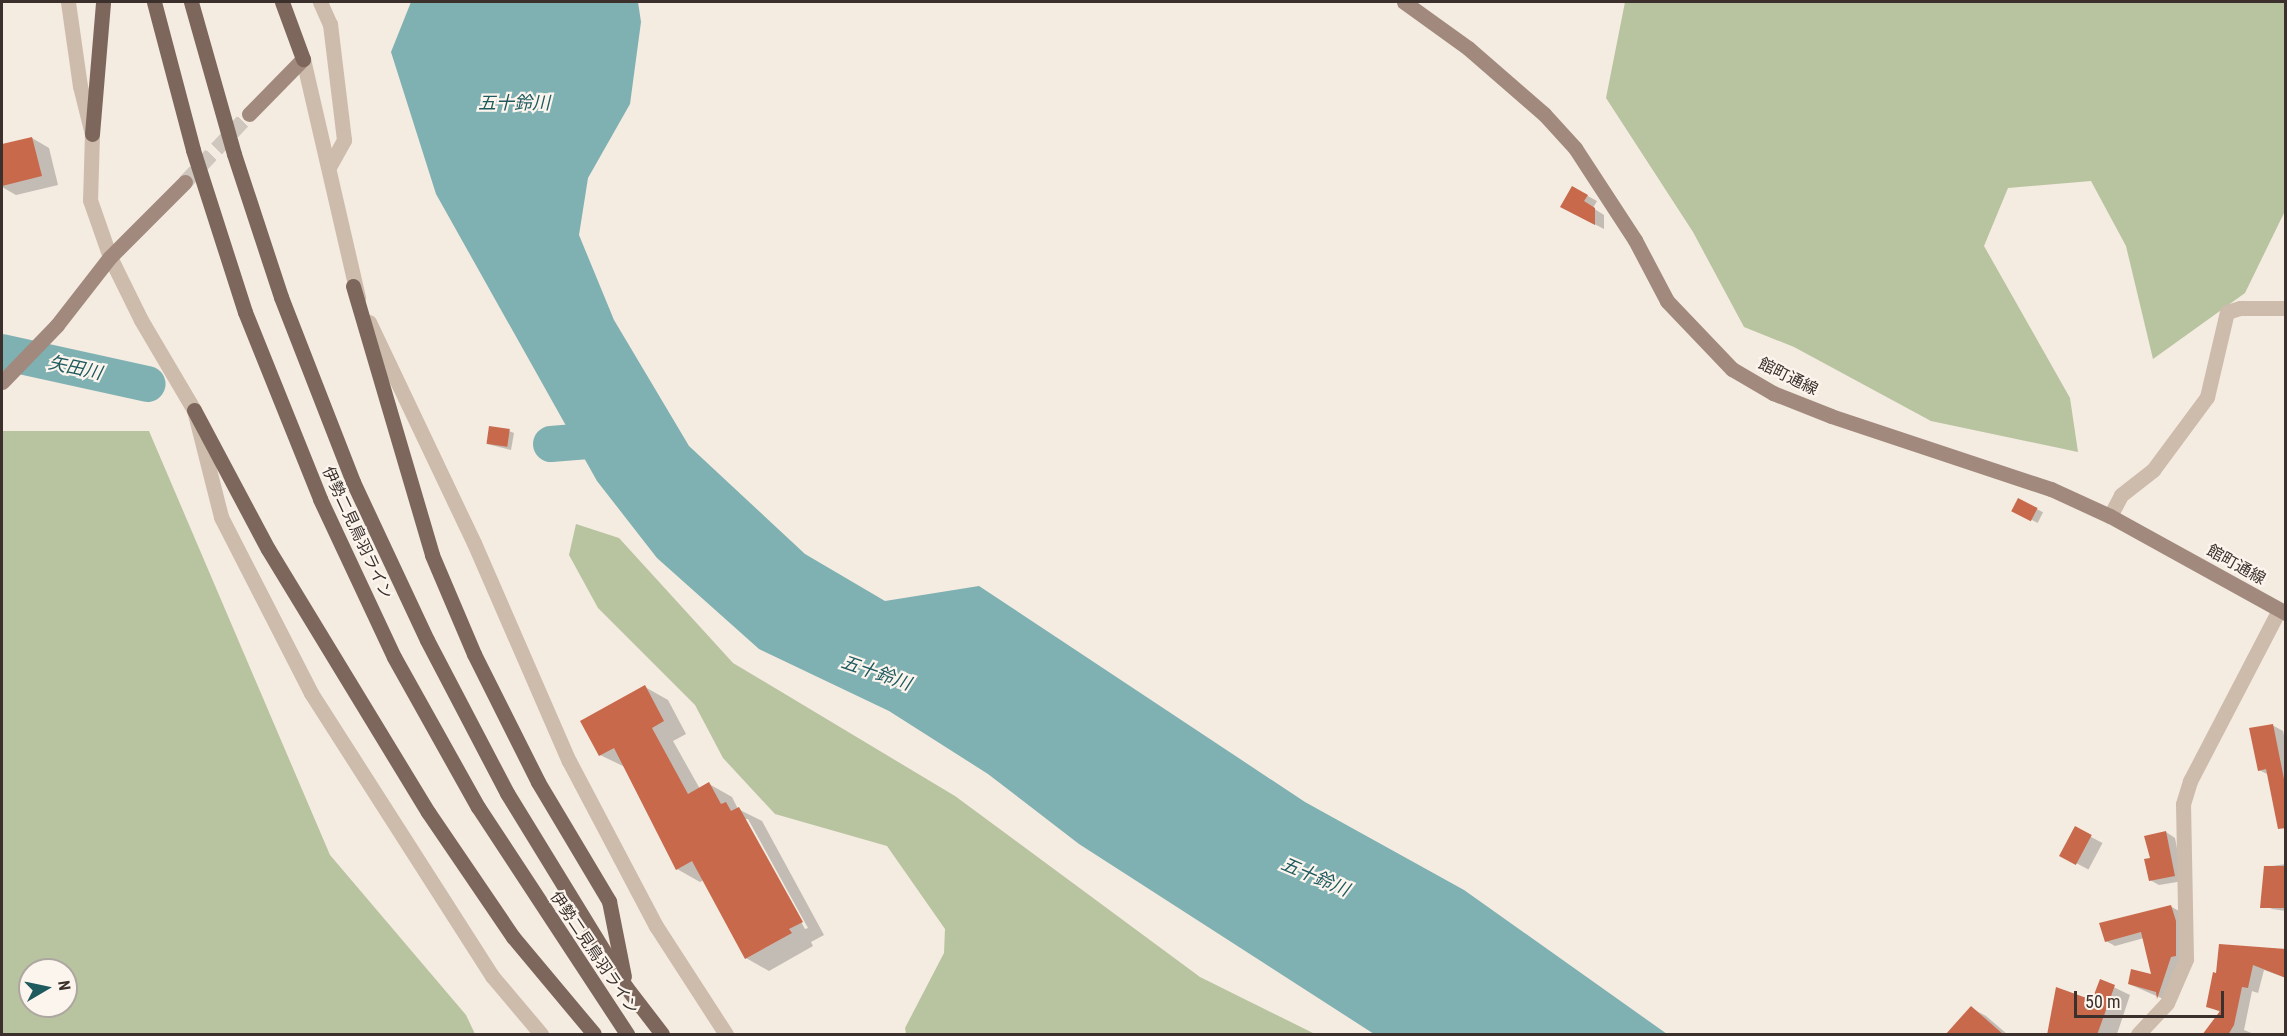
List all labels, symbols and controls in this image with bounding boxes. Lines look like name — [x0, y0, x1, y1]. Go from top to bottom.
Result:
water label: 五十鈴川 — [478, 92, 550, 114]
water label: 矢田川 — [46, 352, 104, 384]
street label: 館町通線 — [1755, 354, 1821, 400]
street label: 伊勢二見鳥羽ライン — [318, 464, 396, 602]
street label: 館町通線 — [2203, 541, 2269, 589]
water label: 五十鈴川 — [838, 651, 914, 695]
water label: 五十鈴川 — [1278, 853, 1352, 901]
street label: 伊勢二見鳥羽ライン — [546, 888, 642, 1018]
north arrow — [18, 958, 78, 1018]
text: N — [54, 979, 74, 992]
scale bar — [2077, 979, 2227, 1017]
text: 50 m — [2085, 991, 2120, 1012]

